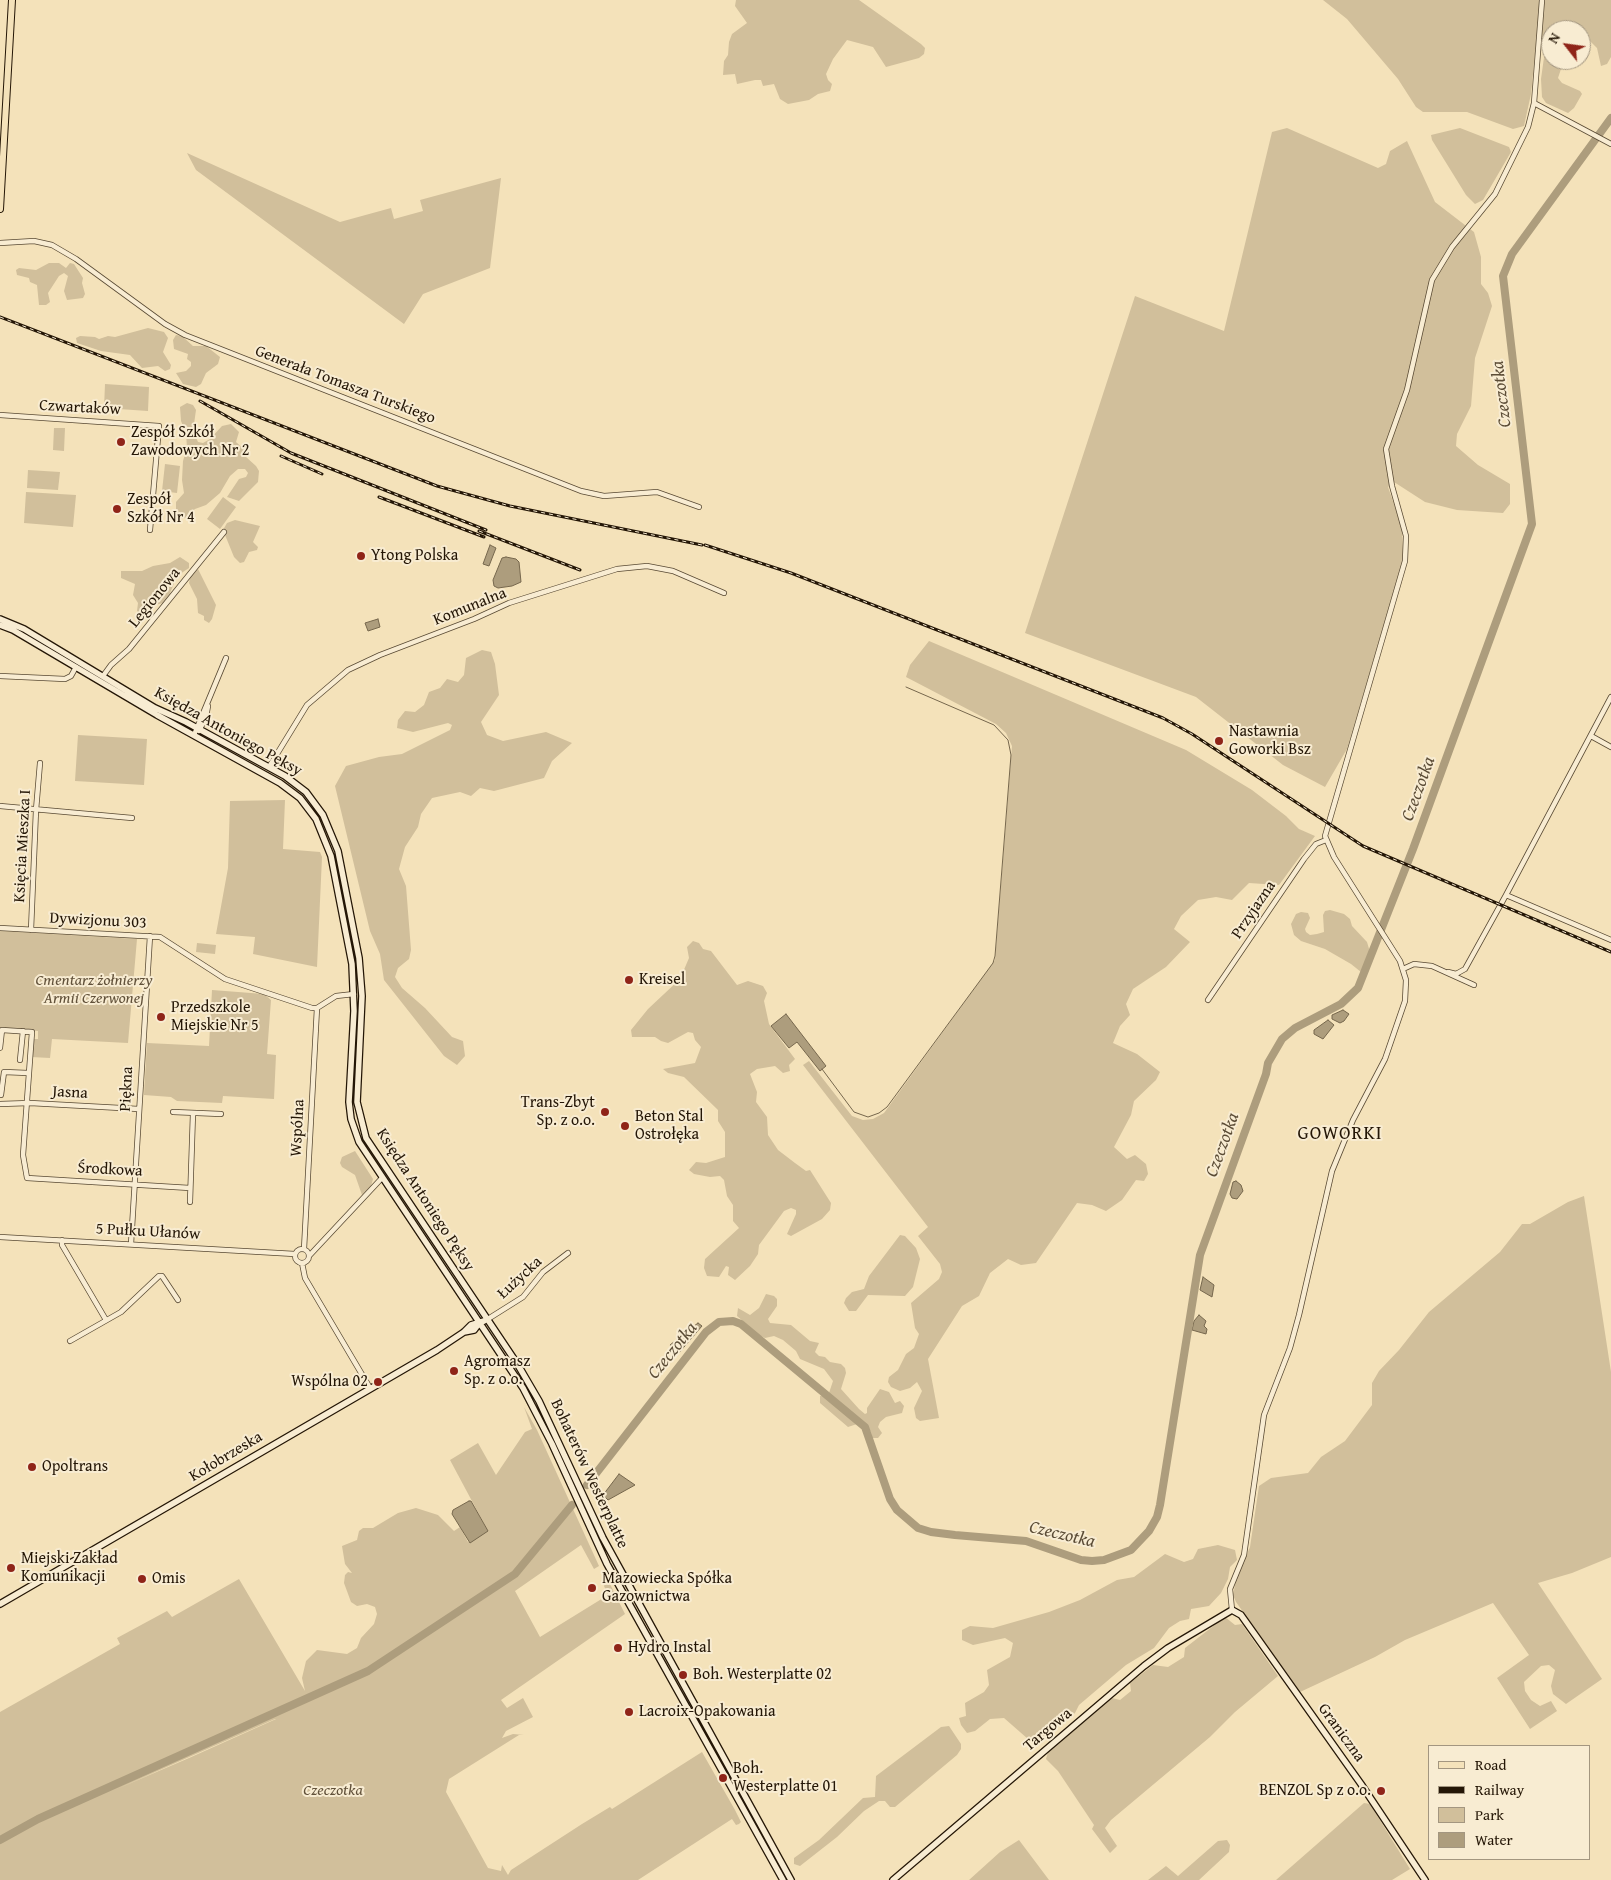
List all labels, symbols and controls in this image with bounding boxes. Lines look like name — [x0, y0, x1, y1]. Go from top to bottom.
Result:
north arrow — [1541, 20, 1591, 70]
text: N — [1543, 29, 1565, 47]
street label: Generała Tomasza Turskiego — [252, 342, 438, 428]
water label: Czeczotka — [1487, 359, 1517, 429]
street label: Czwartaków — [39, 396, 121, 420]
place label: Zespół Szkół Zawodowych Nr 2 — [131, 423, 250, 461]
marker: Zespół Szkół Zawodowych Nr 2 — [115, 436, 127, 448]
place label: Zespół Szkół Nr 4 — [127, 490, 195, 528]
marker: Zespół Szkół Nr 4 — [111, 503, 123, 515]
place label: Ytong Polska — [371, 546, 458, 566]
marker: Ytong Polska — [355, 550, 367, 562]
street label: Legionowa — [125, 564, 185, 632]
street label: Komunalna — [431, 584, 509, 630]
street label: Księdza Antoniego Pęksy — [151, 683, 305, 781]
place label: Nastawnia Goworki Bsz — [1229, 722, 1311, 760]
marker: Nastawnia Goworki Bsz — [1213, 735, 1225, 747]
water label: Czeczotka — [1397, 754, 1441, 824]
street label: Księcia Mieszka I — [10, 789, 36, 903]
street label: Przyjazna — [1228, 877, 1280, 943]
street label: Dywizjonu 303 — [49, 909, 147, 933]
place label: Kreisel — [639, 970, 685, 990]
park label: Cmentarz żołnierzy Armii Czerwonej — [35, 971, 153, 1009]
marker: Kreisel — [623, 974, 635, 986]
place label: Przedszkole Miejskie Nr 5 — [171, 998, 259, 1036]
marker: Przedszkole Miejskie Nr 5 — [155, 1011, 167, 1023]
street label: Piękna — [116, 1066, 138, 1112]
street label: Jasna — [52, 1082, 88, 1104]
place label: Trans-Zbyt Sp. z o.o. — [521, 1093, 595, 1131]
street label: Wspólna — [287, 1099, 309, 1157]
marker: Trans-Zbyt Sp. z o.o. — [599, 1106, 611, 1118]
place label: Beton Stal Ostrołęka — [635, 1107, 703, 1145]
water label: Czeczotka — [1201, 1110, 1245, 1180]
marker: Beton Stal Ostrołęka — [619, 1120, 631, 1132]
district label: GOWORKI — [1297, 1123, 1383, 1145]
street label: Księdza Antoniego Pęksy — [372, 1125, 478, 1275]
street label: Środkowa — [77, 1159, 143, 1181]
street label: 5 Pułku Ułanów — [95, 1220, 201, 1244]
street label: Łużycka — [494, 1253, 546, 1303]
water label: Czeczotka — [644, 1318, 702, 1384]
place label: Agromasz Sp. z o.o. — [464, 1352, 530, 1390]
marker: Agromasz Sp. z o.o. — [448, 1365, 460, 1377]
place label: Wspólna 02 — [291, 1372, 368, 1392]
marker: Wspólna 02 — [372, 1376, 384, 1388]
street label: Bohaterów Westerplatte — [546, 1396, 632, 1552]
street label: Kołobrzeska — [186, 1428, 266, 1486]
place label: Opoltrans — [42, 1457, 108, 1477]
marker: Opoltrans — [26, 1461, 38, 1473]
water label: Czeczotka — [1027, 1517, 1097, 1553]
place label: Miejski Zakład Komunikacji — [21, 1549, 118, 1587]
marker: Miejski Zakład Komunikacji — [5, 1562, 17, 1574]
place label: Omis — [152, 1569, 186, 1589]
place label: Mazowiecka Spółka Gazownictwa — [602, 1569, 732, 1607]
marker: Omis — [136, 1573, 148, 1585]
marker: Mazowiecka Spółka Gazownictwa — [586, 1582, 598, 1594]
place label: Hydro Instal — [628, 1638, 711, 1658]
marker: Hydro Instal — [612, 1642, 624, 1654]
place label: Boh. Westerplatte 02 — [693, 1665, 832, 1685]
marker: Boh. Westerplatte 02 — [677, 1669, 689, 1681]
street label: Graniczna — [1313, 1700, 1369, 1766]
place label: Lacroix-Opakowania — [639, 1702, 775, 1722]
street label: Targowa — [1020, 1704, 1076, 1756]
marker: Lacroix-Opakowania — [623, 1706, 635, 1718]
legend — [1428, 1745, 1591, 1860]
text: Road — [1475, 1754, 1506, 1775]
place label: Boh. Westerplatte 01 — [733, 1759, 838, 1797]
marker: Boh. Westerplatte 01 — [717, 1772, 729, 1784]
text: Railway — [1475, 1779, 1524, 1800]
park label: Czeczotka — [303, 1781, 363, 1801]
place label: BENZOL Sp z o.o. — [1259, 1781, 1371, 1801]
marker: BENZOL Sp z o.o. — [1375, 1785, 1387, 1797]
text: Park — [1475, 1804, 1504, 1825]
text: Water — [1475, 1829, 1513, 1850]

